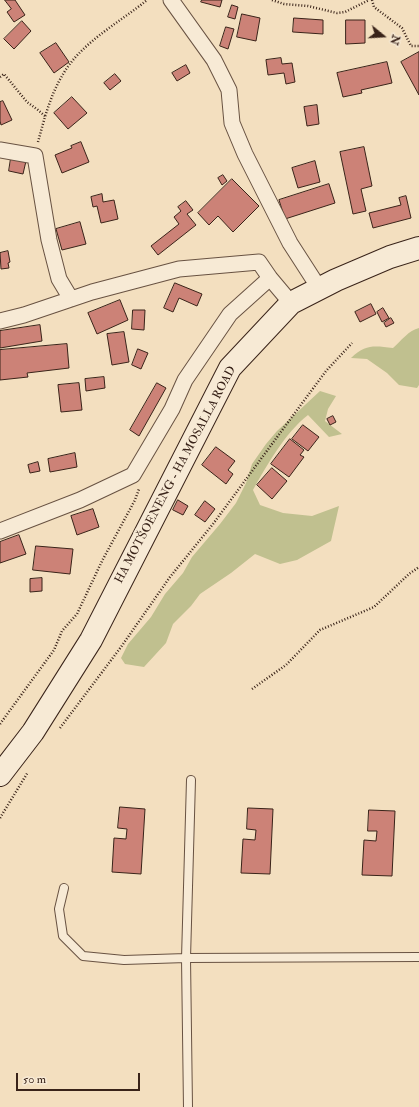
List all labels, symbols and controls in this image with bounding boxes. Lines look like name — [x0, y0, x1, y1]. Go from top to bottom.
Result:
north arrow — [363, 16, 403, 56]
text: N — [387, 33, 403, 47]
street label: HA MOTŠOENENG - HA MOSALLA ROAD — [112, 364, 240, 586]
scale bar — [18, 1065, 142, 1091]
text: 50 m — [23, 1072, 46, 1087]

